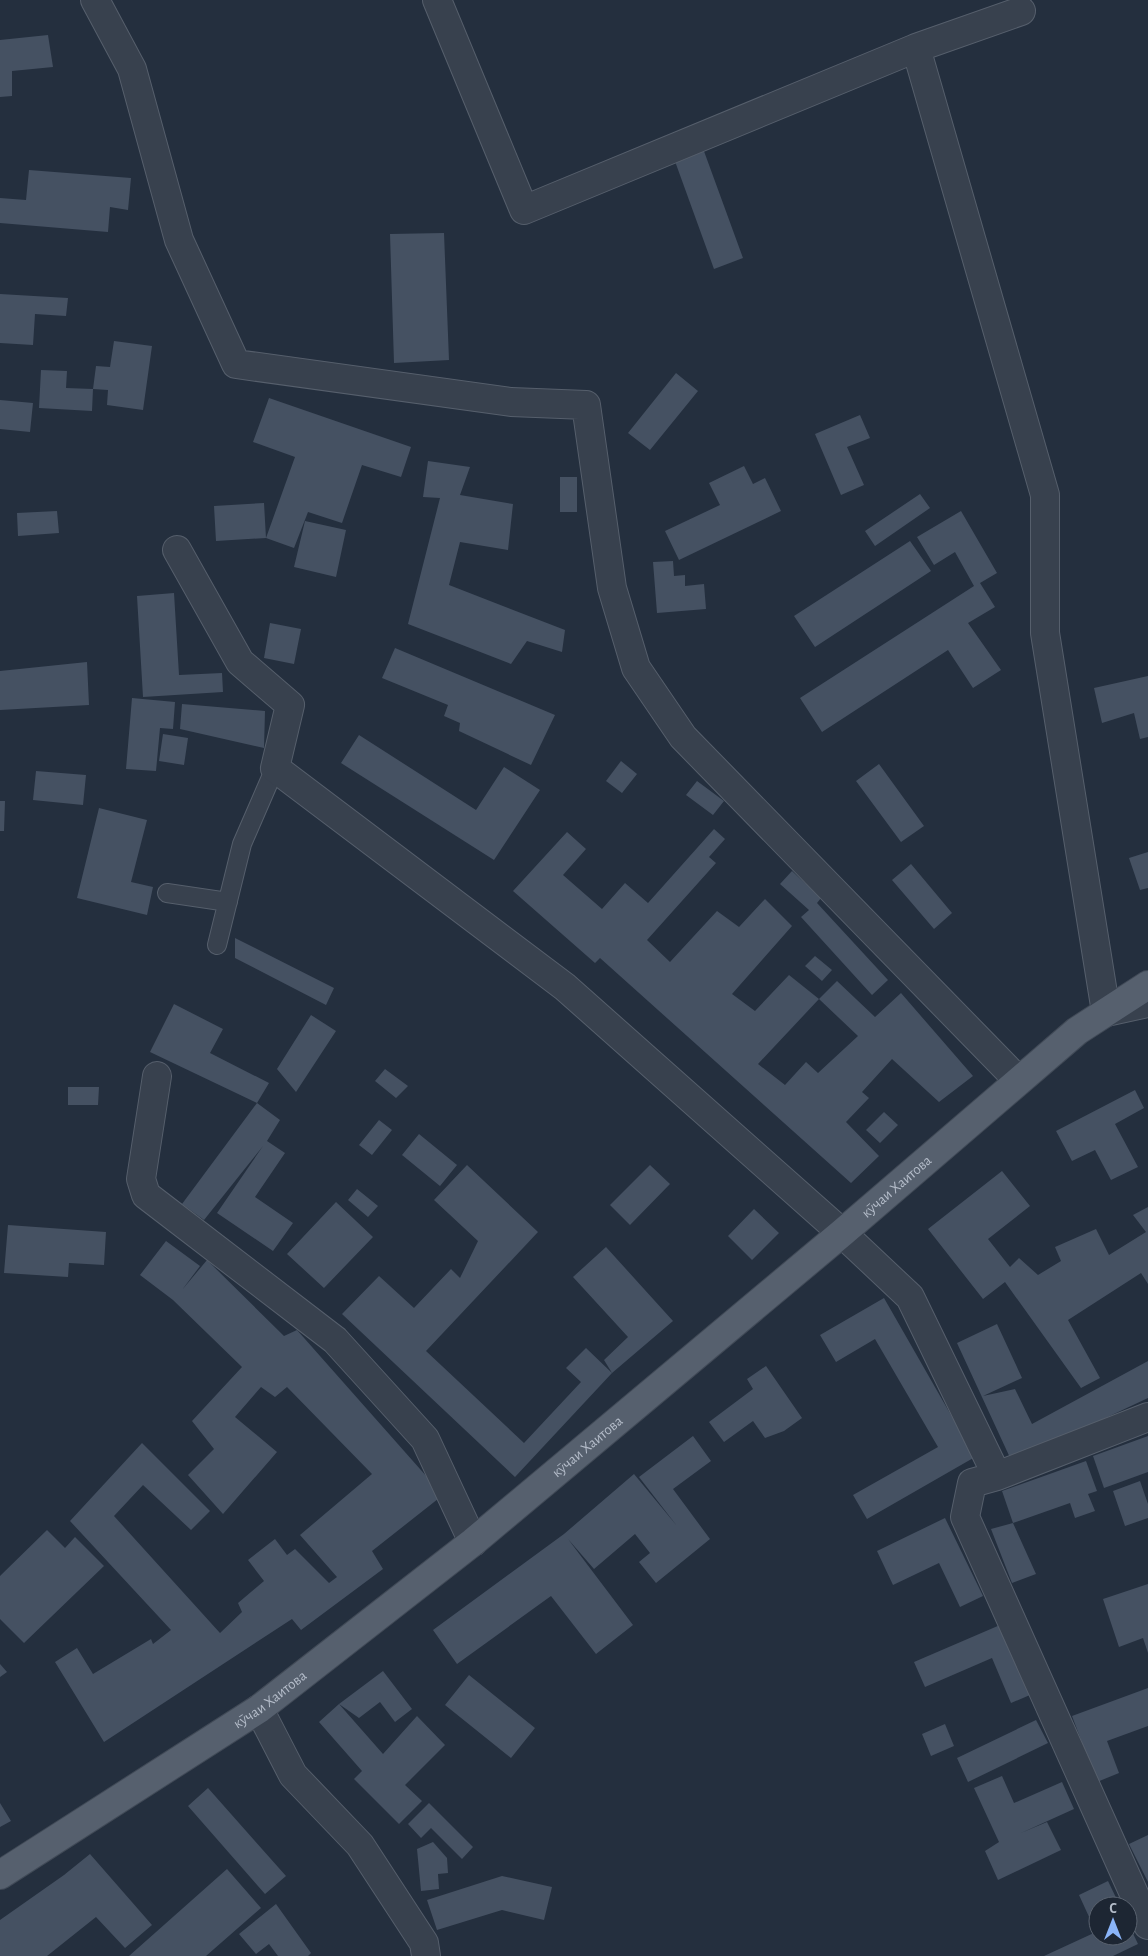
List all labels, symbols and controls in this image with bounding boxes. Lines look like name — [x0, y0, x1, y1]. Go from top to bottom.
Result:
street label: кӯчаи Хаитова — [859, 1153, 935, 1221]
street label: кӯчаи Хаитова — [549, 1413, 626, 1480]
street label: кӯчаи Хаитова — [231, 1668, 310, 1731]
north arrow — [1088, 1896, 1138, 1946]
text: С — [1109, 1902, 1117, 1916]

